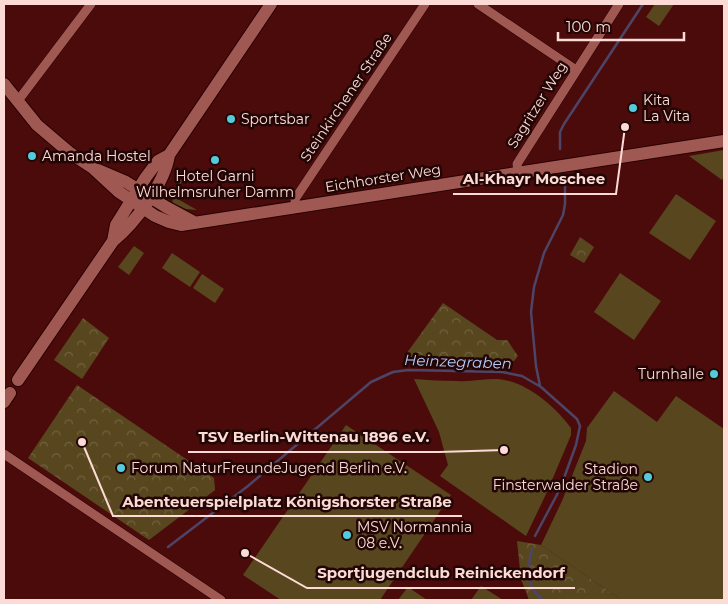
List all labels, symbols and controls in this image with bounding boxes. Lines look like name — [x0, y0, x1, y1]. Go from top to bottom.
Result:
scale bar — [558, 10, 684, 42]
text: 100 m — [566, 17, 611, 36]
street label: Steinkirchener Straße — [296, 29, 396, 165]
street label: Sagritzer Weg — [503, 58, 571, 152]
place label: Kita La Vita — [643, 91, 690, 125]
marker: Kita La Vita — [627, 102, 639, 114]
place label: Sportsbar — [241, 110, 310, 128]
marker: Sportsbar — [225, 113, 237, 125]
place label: Amanda Hostel — [42, 147, 151, 165]
marker: Amanda Hostel — [26, 150, 38, 162]
marker: Hotel Garni Wilhelmsruher Damm — [209, 154, 221, 166]
street label: Eichhorster Weg — [324, 160, 442, 196]
callout: Al-Khayr Moschee — [453, 164, 616, 194]
place label: Hotel Garni Wilhelmsruher Damm — [136, 167, 294, 201]
text: Al-Khayr Moschee — [462, 169, 605, 188]
water label: Heinzegraben — [404, 350, 512, 373]
place label: Turnhalle — [638, 365, 704, 383]
marker: Turnhalle — [708, 368, 720, 380]
callout: TSV Berlin-Wittenau 1896 e.V. — [188, 422, 439, 452]
text: TSV Berlin-Wittenau 1896 e.V. — [199, 427, 430, 446]
place label: Forum NaturFreundeJugend Berlin e.V. — [131, 459, 407, 477]
place label: Stadion Finsterwalder Straße — [493, 460, 638, 494]
marker: Forum NaturFreundeJugend Berlin e.V. — [115, 462, 127, 474]
marker: Stadion Finsterwalder Straße — [642, 471, 654, 483]
callout: Abenteuerspielplatz Königshorster Straße — [113, 486, 462, 516]
text: Abenteuerspielplatz Königshorster Straße — [121, 492, 452, 511]
place label: MSV Normannia 08 e.V. — [357, 518, 472, 552]
marker: MSV Normannia 08 e.V. — [341, 529, 353, 541]
callout: Sportjugendclub Reinickendorf — [307, 558, 575, 588]
text: Sportjugendclub Reinickendorf — [317, 563, 566, 582]

